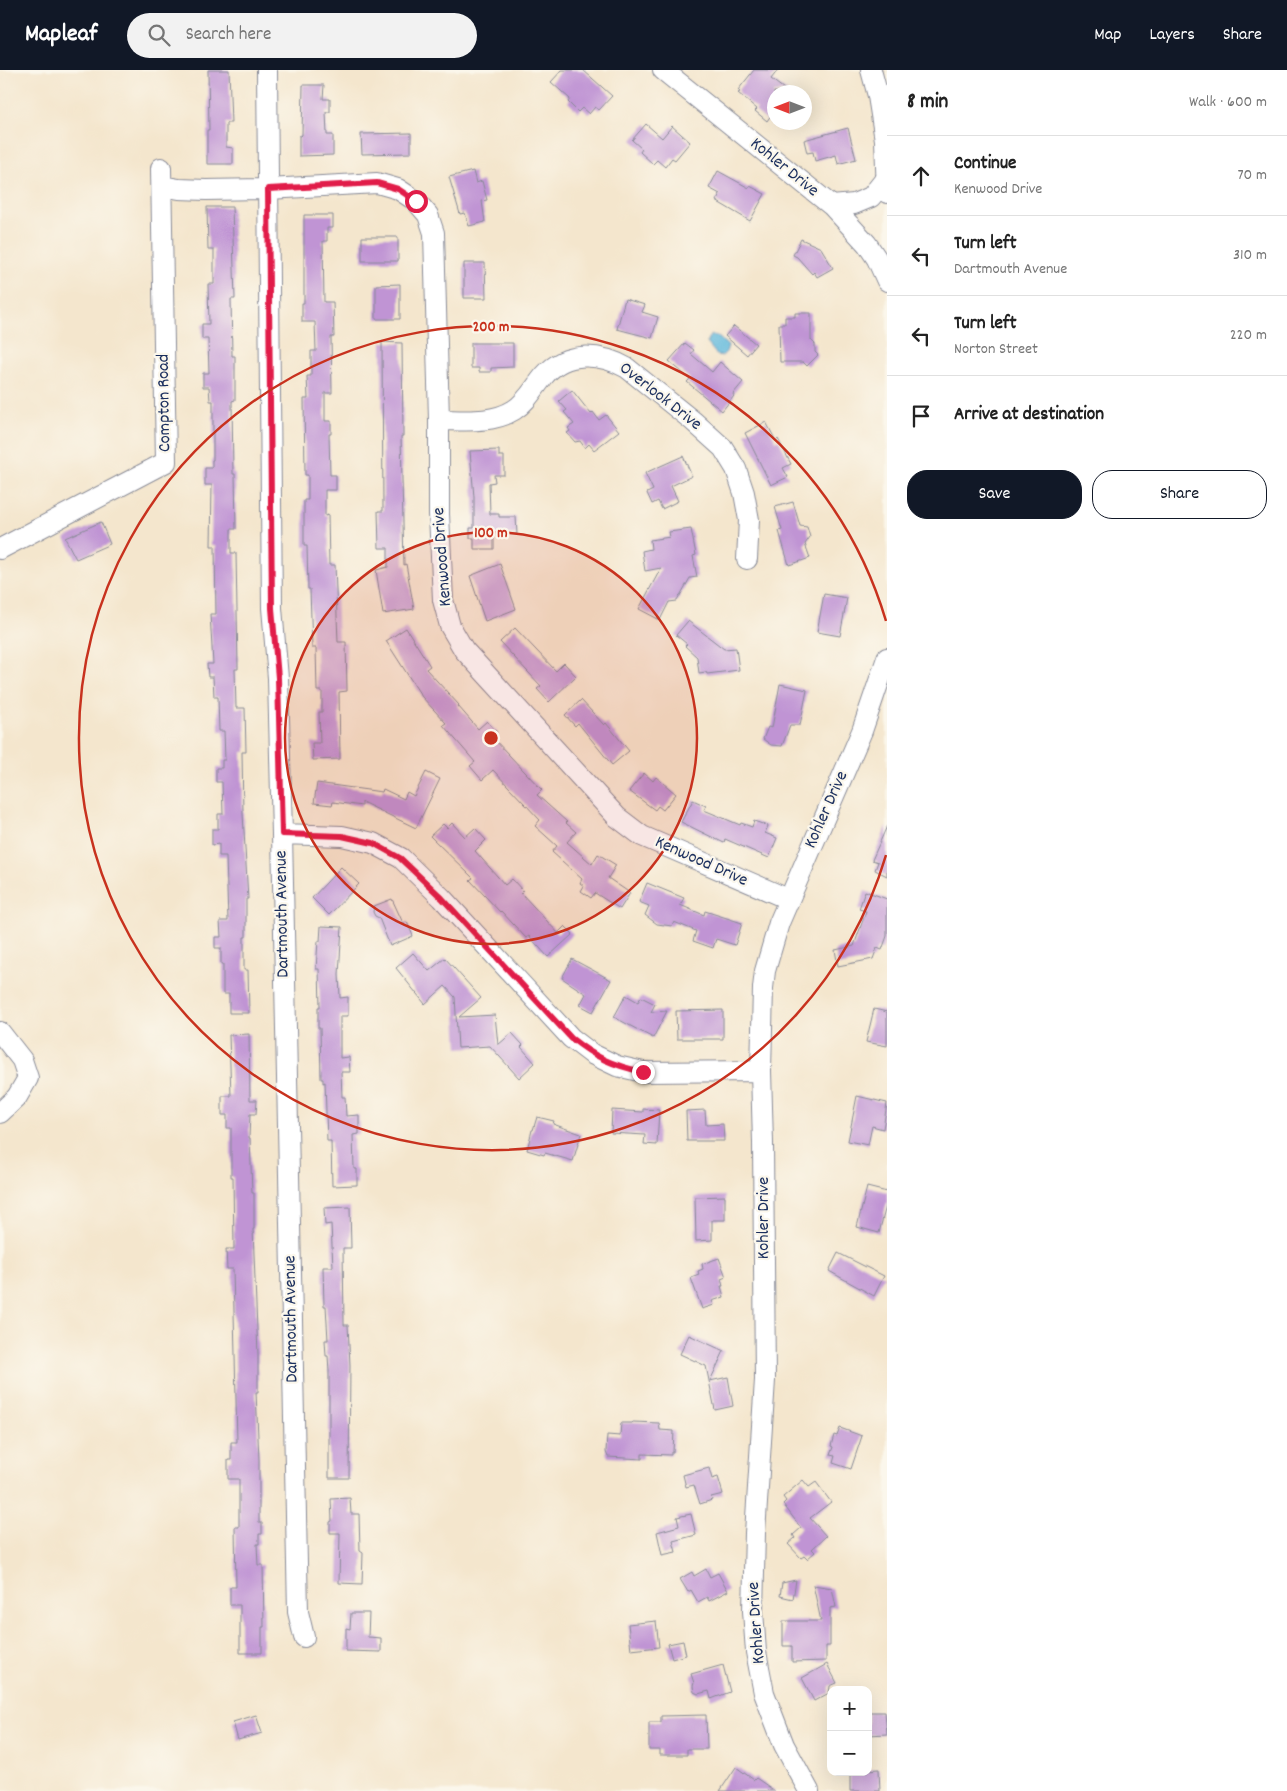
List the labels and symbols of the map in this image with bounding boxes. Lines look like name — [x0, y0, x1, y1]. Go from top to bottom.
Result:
north arrow — [767, 85, 812, 130]
street label: Kohler Drive — [744, 132, 824, 204]
route start — [405, 190, 428, 213]
text: 200 m — [473, 317, 509, 339]
street label: Compton Road — [152, 354, 178, 452]
street label: Overlook Drive — [613, 357, 707, 437]
street label: Kenwood Drive — [427, 506, 459, 607]
text: 100 m — [474, 523, 508, 545]
centre of rings — [482, 729, 500, 747]
street label: Kohler Drive — [799, 767, 855, 853]
street label: Kenwood Drive — [651, 830, 752, 894]
street label: Dartmouth Avenue — [269, 850, 297, 978]
route end — [632, 1061, 655, 1084]
street label: Kohler Drive — [752, 1177, 777, 1259]
street label: Dartmouth Avenue — [278, 1255, 306, 1383]
street label: Kohler Drive — [742, 1581, 772, 1665]

